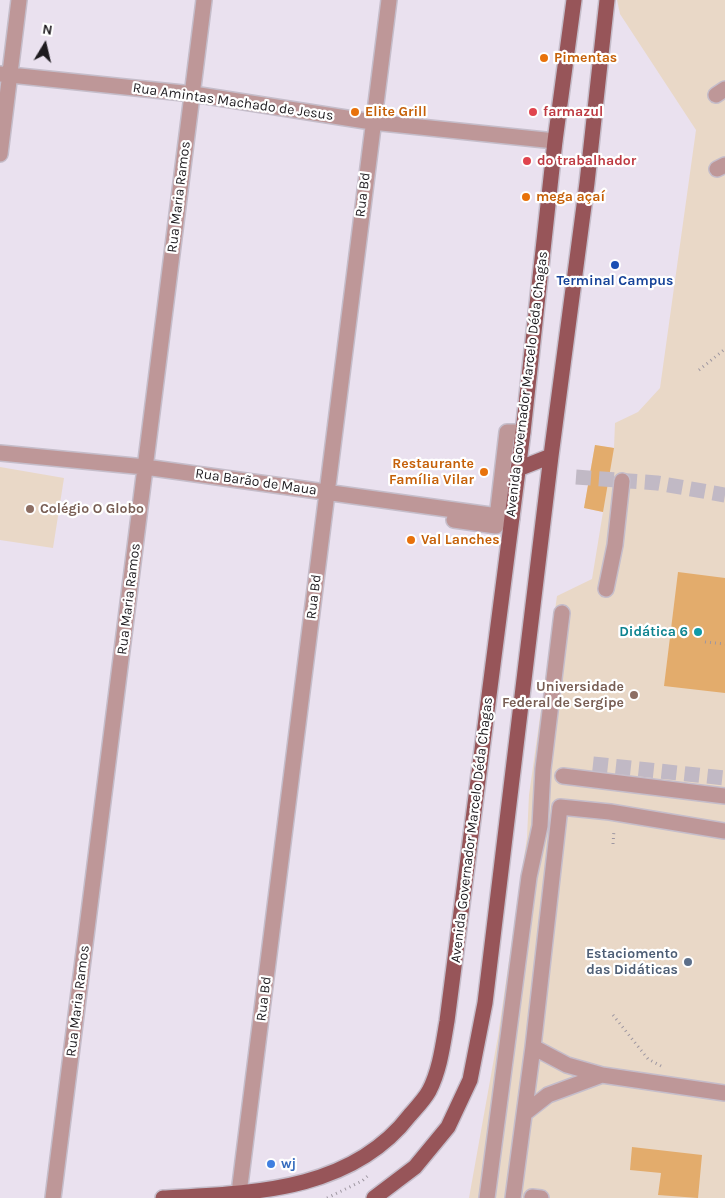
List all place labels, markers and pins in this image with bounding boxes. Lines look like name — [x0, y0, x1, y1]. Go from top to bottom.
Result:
place label: Pimentas — [554, 50, 617, 66]
marker: Pimentas — [538, 52, 550, 64]
place label: Elite Grill — [365, 104, 427, 120]
place label: farmazul — [543, 104, 603, 120]
marker: Elite Grill — [349, 106, 361, 118]
marker: farmazul — [527, 106, 539, 118]
place label: do trabalhador — [537, 153, 636, 169]
marker: do trabalhador — [521, 155, 533, 167]
place label: mega açaí — [536, 189, 605, 205]
marker: mega açaí — [520, 191, 532, 203]
marker: Terminal Campus — [609, 259, 621, 271]
place label: Terminal Campus — [557, 273, 673, 289]
place label: Restaurante Família Vilar — [389, 456, 474, 488]
marker: Restaurante Família Vilar — [478, 466, 490, 478]
place label: Colégio O Globo — [40, 501, 144, 517]
marker: Colégio O Globo — [24, 503, 36, 515]
place label: Val Lanches — [421, 532, 500, 548]
marker: Val Lanches — [405, 534, 417, 546]
place label: Didática 6 — [619, 624, 688, 640]
marker: Didática 6 — [692, 626, 704, 638]
place label: Universidade Federal de Sergipe — [502, 679, 624, 712]
marker: Universidade Federal de Sergipe — [628, 689, 640, 701]
place label: Estaciomento das Didáticas — [586, 946, 678, 979]
marker: Estaciomento das Didáticas — [682, 956, 694, 968]
place label: wj — [281, 1156, 296, 1172]
marker: wj — [265, 1158, 277, 1170]

